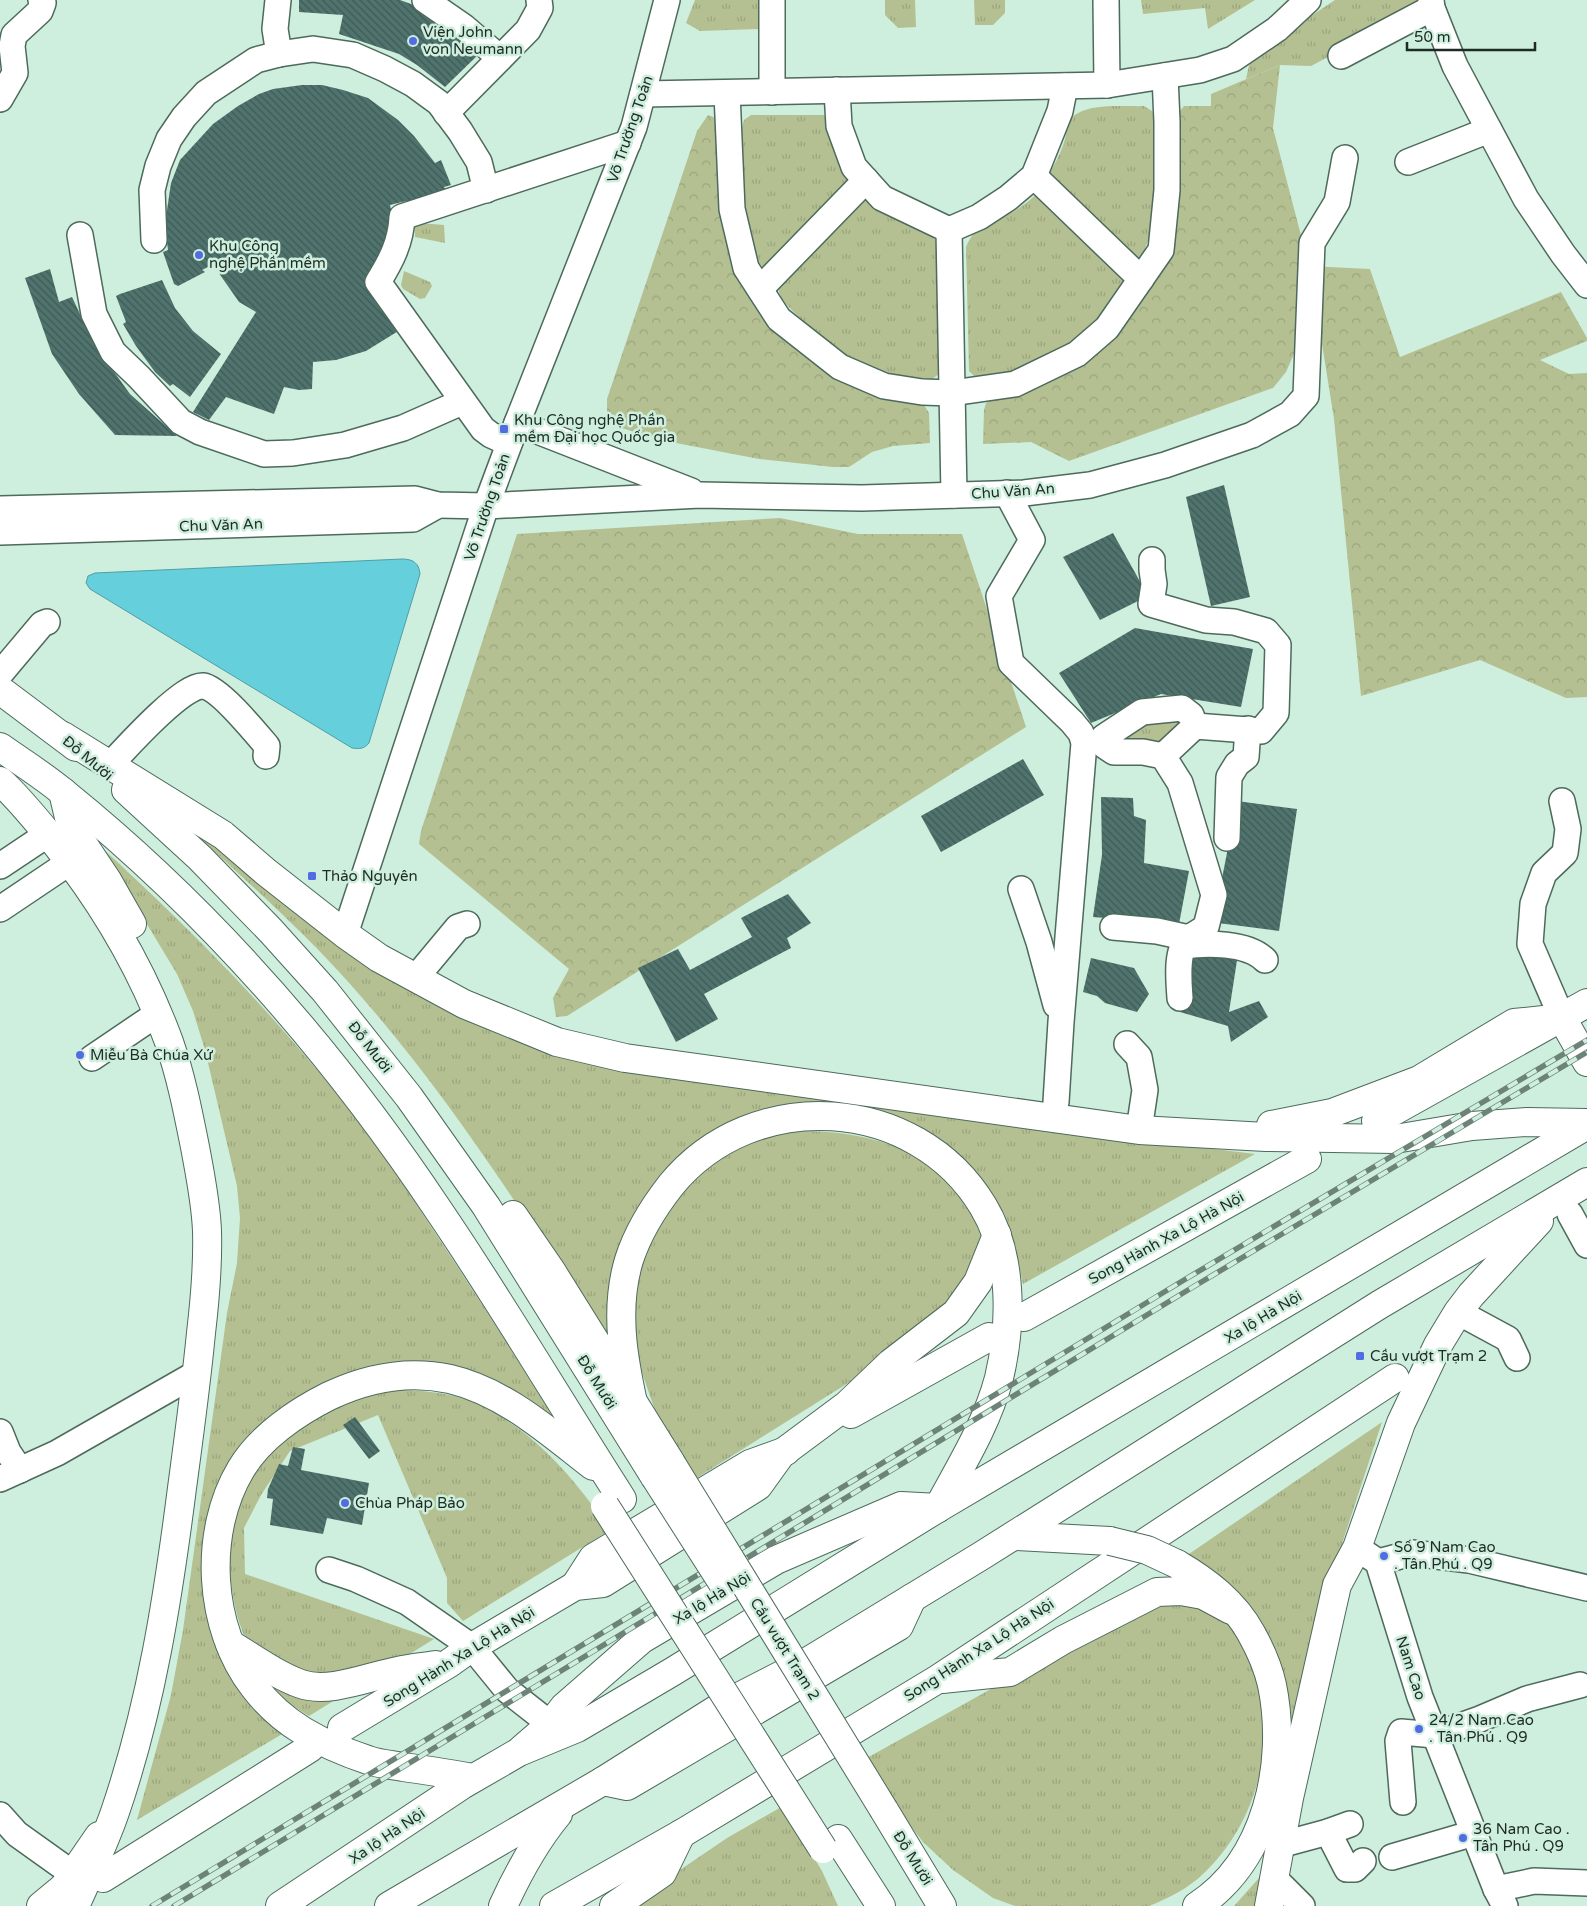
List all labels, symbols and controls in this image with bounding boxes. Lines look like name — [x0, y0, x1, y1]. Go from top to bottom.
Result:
scale bar — [1407, 20, 1534, 52]
place label: Viện John von Neumann — [423, 23, 523, 58]
text: 50 m — [1414, 28, 1451, 46]
marker: Viện John von Neumann — [407, 35, 419, 47]
street label: Võ Trường Toản — [603, 73, 657, 185]
place label: Khu Công nghệ Phần mềm — [209, 237, 326, 272]
marker: Khu Công nghệ Phần mềm — [193, 249, 205, 261]
place label: Khu Công nghệ Phần mềm Đại học Quốc gia — [514, 411, 675, 446]
marker: Khu Công nghệ Phần mềm Đại học Quốc gia — [498, 423, 510, 435]
street label: Võ Trường Toản — [460, 451, 514, 563]
street label: Chu Văn An — [971, 479, 1055, 503]
street label: Chu Văn An — [179, 515, 263, 535]
street label: Đỗ Mười — [59, 732, 117, 784]
place label: Thảo Nguyên — [322, 867, 418, 885]
marker: Thảo Nguyên — [306, 870, 318, 882]
street label: Đỗ Mười — [344, 1018, 396, 1076]
place label: Miễu Bà Chúa Xứ — [90, 1046, 214, 1064]
marker: Miễu Bà Chúa Xứ — [74, 1049, 86, 1061]
street label: Song Hành Xa Lộ Hà Nội — [1085, 1188, 1247, 1288]
street label: Xa lộ Hà Nội — [1221, 1287, 1305, 1347]
place label: Cầu vượt Trạm 2 — [1370, 1347, 1487, 1365]
marker: Cầu vượt Trạm 2 — [1354, 1350, 1366, 1362]
street label: Đỗ Mười — [573, 1352, 621, 1412]
place label: Chùa Pháp Bảo — [355, 1494, 465, 1512]
marker: Chùa Pháp Bảo — [339, 1497, 351, 1509]
place label: Số 9 Nam Cao . Tân Phú . Q9 — [1394, 1538, 1496, 1573]
marker: Số 9 Nam Cao . Tân Phú . Q9 — [1378, 1550, 1390, 1562]
street label: Xa lộ Hà Nội — [670, 1568, 754, 1628]
street label: Cầu vượt Trạm 2 — [746, 1595, 824, 1703]
street label: Song Hành Xa Lộ Hà Nội — [901, 1595, 1057, 1705]
street label: Song Hành Xa Lộ Hà Nội — [380, 1603, 538, 1711]
street label: Nam Cao — [1392, 1634, 1430, 1702]
place label: 24/2 Nam Cao . Tân Phú . Q9 — [1429, 1711, 1534, 1746]
marker: 24/2 Nam Cao . Tân Phú . Q9 — [1413, 1723, 1425, 1735]
street label: Xa lộ Hà Nội — [346, 1804, 428, 1868]
place label: 36 Nam Cao . Tân Phú . Q9 — [1473, 1820, 1570, 1855]
street label: Đỗ Mười — [889, 1828, 937, 1888]
marker: 36 Nam Cao . Tân Phú . Q9 — [1457, 1832, 1469, 1844]

